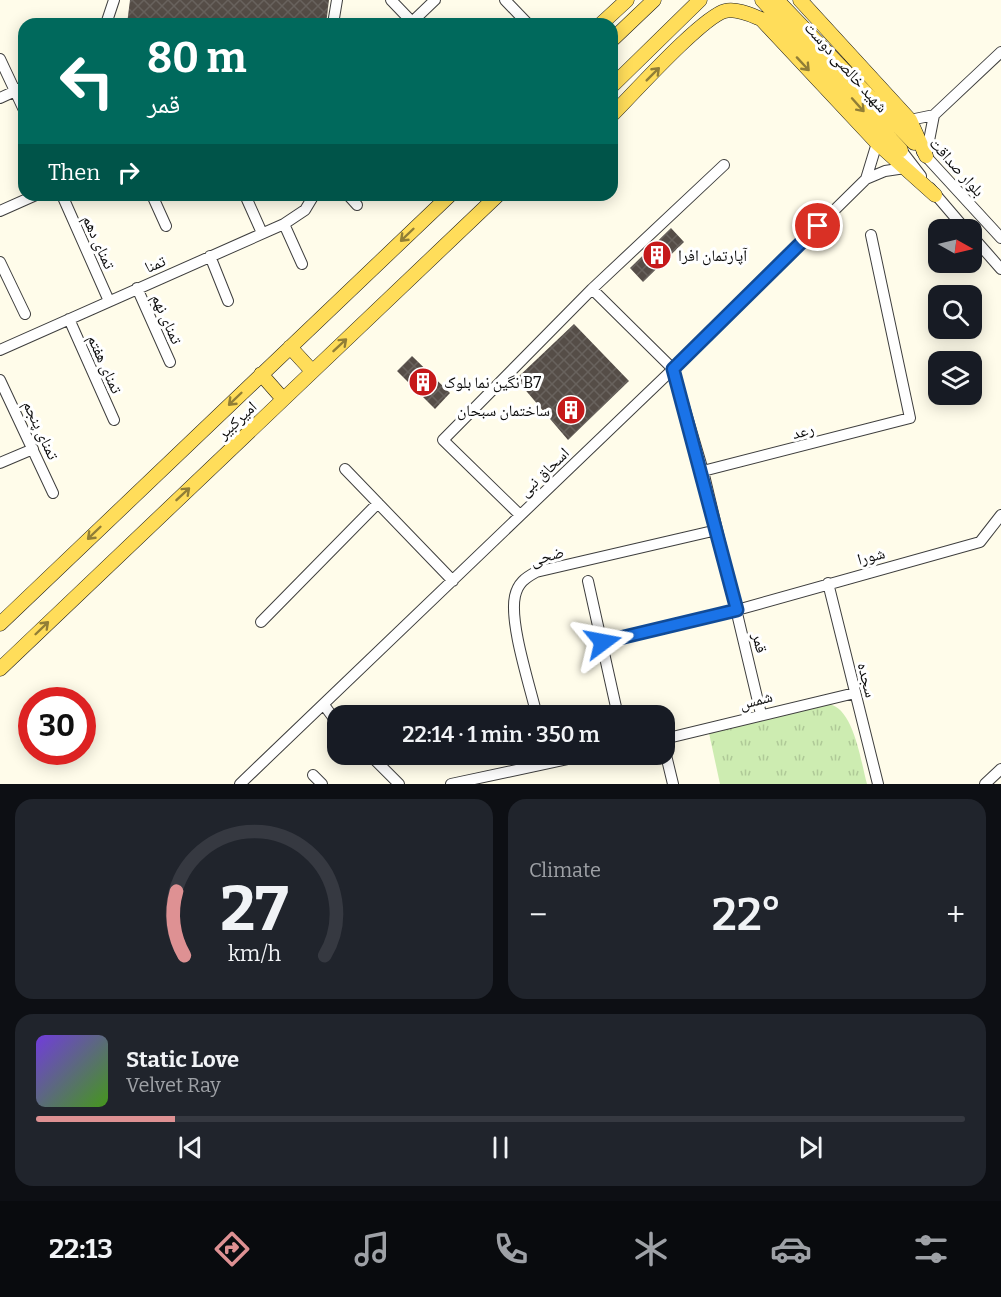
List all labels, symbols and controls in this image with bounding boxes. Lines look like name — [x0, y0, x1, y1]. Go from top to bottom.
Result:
street label: شهید خالصی دوست — [800, 18, 892, 117]
text: 80 m — [147, 33, 247, 83]
icon: left — [48, 42, 126, 120]
one-way arrow — [796, 56, 810, 71]
one-way arrow — [646, 66, 661, 81]
text: قمر — [147, 88, 180, 120]
one-way arrow — [851, 97, 865, 112]
street label: بلوار صداقت — [926, 134, 988, 200]
icon: right — [112, 156, 145, 189]
text: Then — [48, 159, 100, 186]
pin — [792, 200, 843, 251]
icon: arrive — [801, 209, 834, 242]
street label: تمنای دهم — [78, 212, 119, 273]
north arrow — [928, 219, 982, 273]
map controls — [928, 219, 982, 405]
one-way arrow — [400, 228, 415, 243]
building icon: آپارتمان افرا — [641, 239, 673, 271]
place label: آپارتمان افرا — [678, 246, 748, 266]
street label: تمنا — [142, 251, 169, 277]
button: search — [928, 285, 982, 339]
street label: تمنای نهم — [147, 291, 187, 348]
street label: تمنای هفتم — [83, 332, 126, 397]
one-way arrow — [332, 338, 347, 353]
button: layers — [928, 351, 982, 405]
building icon: نگین نما بلوک B7 — [407, 366, 439, 398]
place label: نگین نما بلوک B7 — [444, 373, 541, 393]
one-way arrow — [228, 391, 243, 406]
building icon: ساختمان سبحان — [555, 394, 587, 426]
street label: تمنای پنجم — [18, 397, 63, 463]
street label: امیرکبیر — [213, 397, 261, 444]
place label: ساختمان سبحان — [457, 401, 550, 421]
street label: رعد — [790, 419, 816, 443]
street label: اسحاق نبی — [515, 443, 574, 501]
one-way arrow — [175, 487, 190, 501]
one-way arrow — [87, 526, 102, 540]
street label: ضحی — [528, 542, 566, 571]
street label: شورا — [855, 543, 887, 569]
position arrow — [571, 610, 635, 674]
one-way arrow — [34, 621, 49, 636]
street label: قمر — [748, 630, 771, 655]
street label: سجده — [854, 661, 880, 699]
speed limit sign: 30 — [18, 687, 96, 765]
street label: شمس — [737, 687, 775, 714]
text: 22:14 · 1 min · 350 m — [402, 721, 600, 748]
text: Climate — [529, 858, 601, 882]
text: 27 — [220, 872, 288, 947]
text: 22° — [712, 888, 782, 942]
text: − — [529, 895, 547, 935]
text: + — [946, 895, 965, 935]
text: km/h — [227, 941, 281, 967]
text: Static Love — [126, 1046, 239, 1073]
text: Velvet Ray — [126, 1073, 221, 1097]
icon: previous — [174, 1131, 207, 1164]
icon: pause — [484, 1131, 517, 1164]
icon: next — [794, 1131, 827, 1164]
icon: directions — [211, 1228, 253, 1270]
icon: music — [351, 1228, 393, 1270]
icon: phone — [490, 1228, 532, 1270]
icon: climate — [630, 1228, 672, 1270]
icon: car — [770, 1228, 812, 1270]
icon: filters — [910, 1228, 952, 1270]
text: 22:13 — [49, 1233, 113, 1265]

